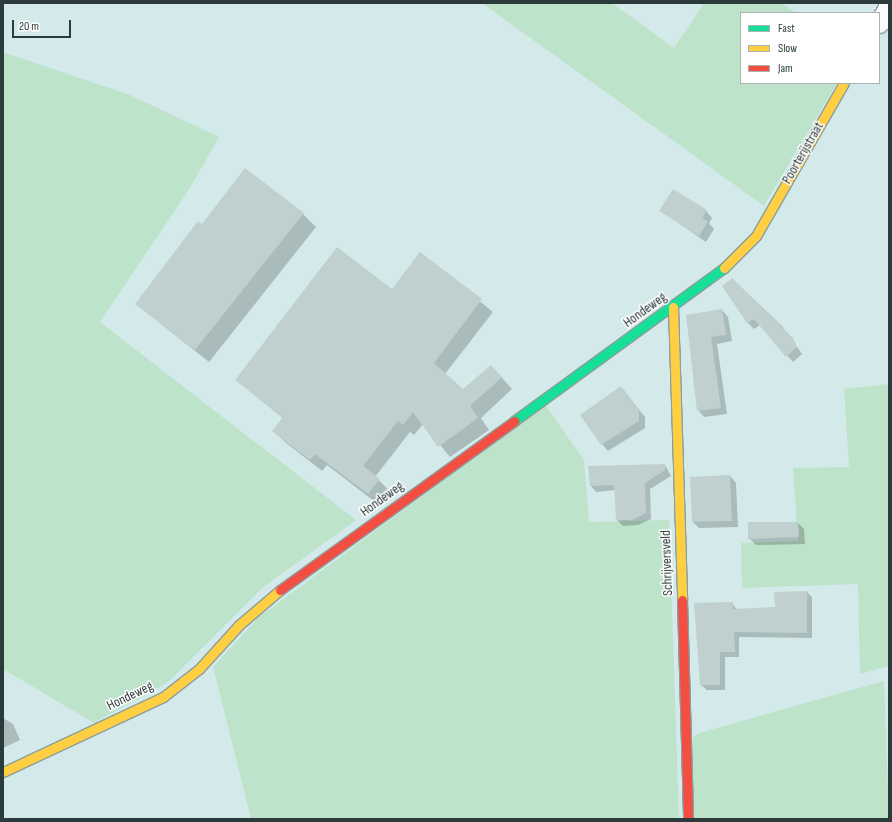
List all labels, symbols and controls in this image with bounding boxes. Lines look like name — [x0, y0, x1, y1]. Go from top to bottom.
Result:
scale bar — [14, 12, 73, 38]
legend — [740, 12, 880, 84]
text: 20 m — [19, 19, 39, 34]
text: Fast — [778, 21, 795, 36]
text: Slow — [778, 41, 797, 56]
text: Jam — [778, 61, 793, 76]
street label: Poorterijstraat — [779, 119, 827, 187]
street label: Hondeweg — [620, 289, 670, 331]
street label: Hondeweg — [357, 478, 407, 520]
street label: Schrijversveld — [657, 530, 677, 596]
street label: Hondeweg — [104, 678, 156, 714]

